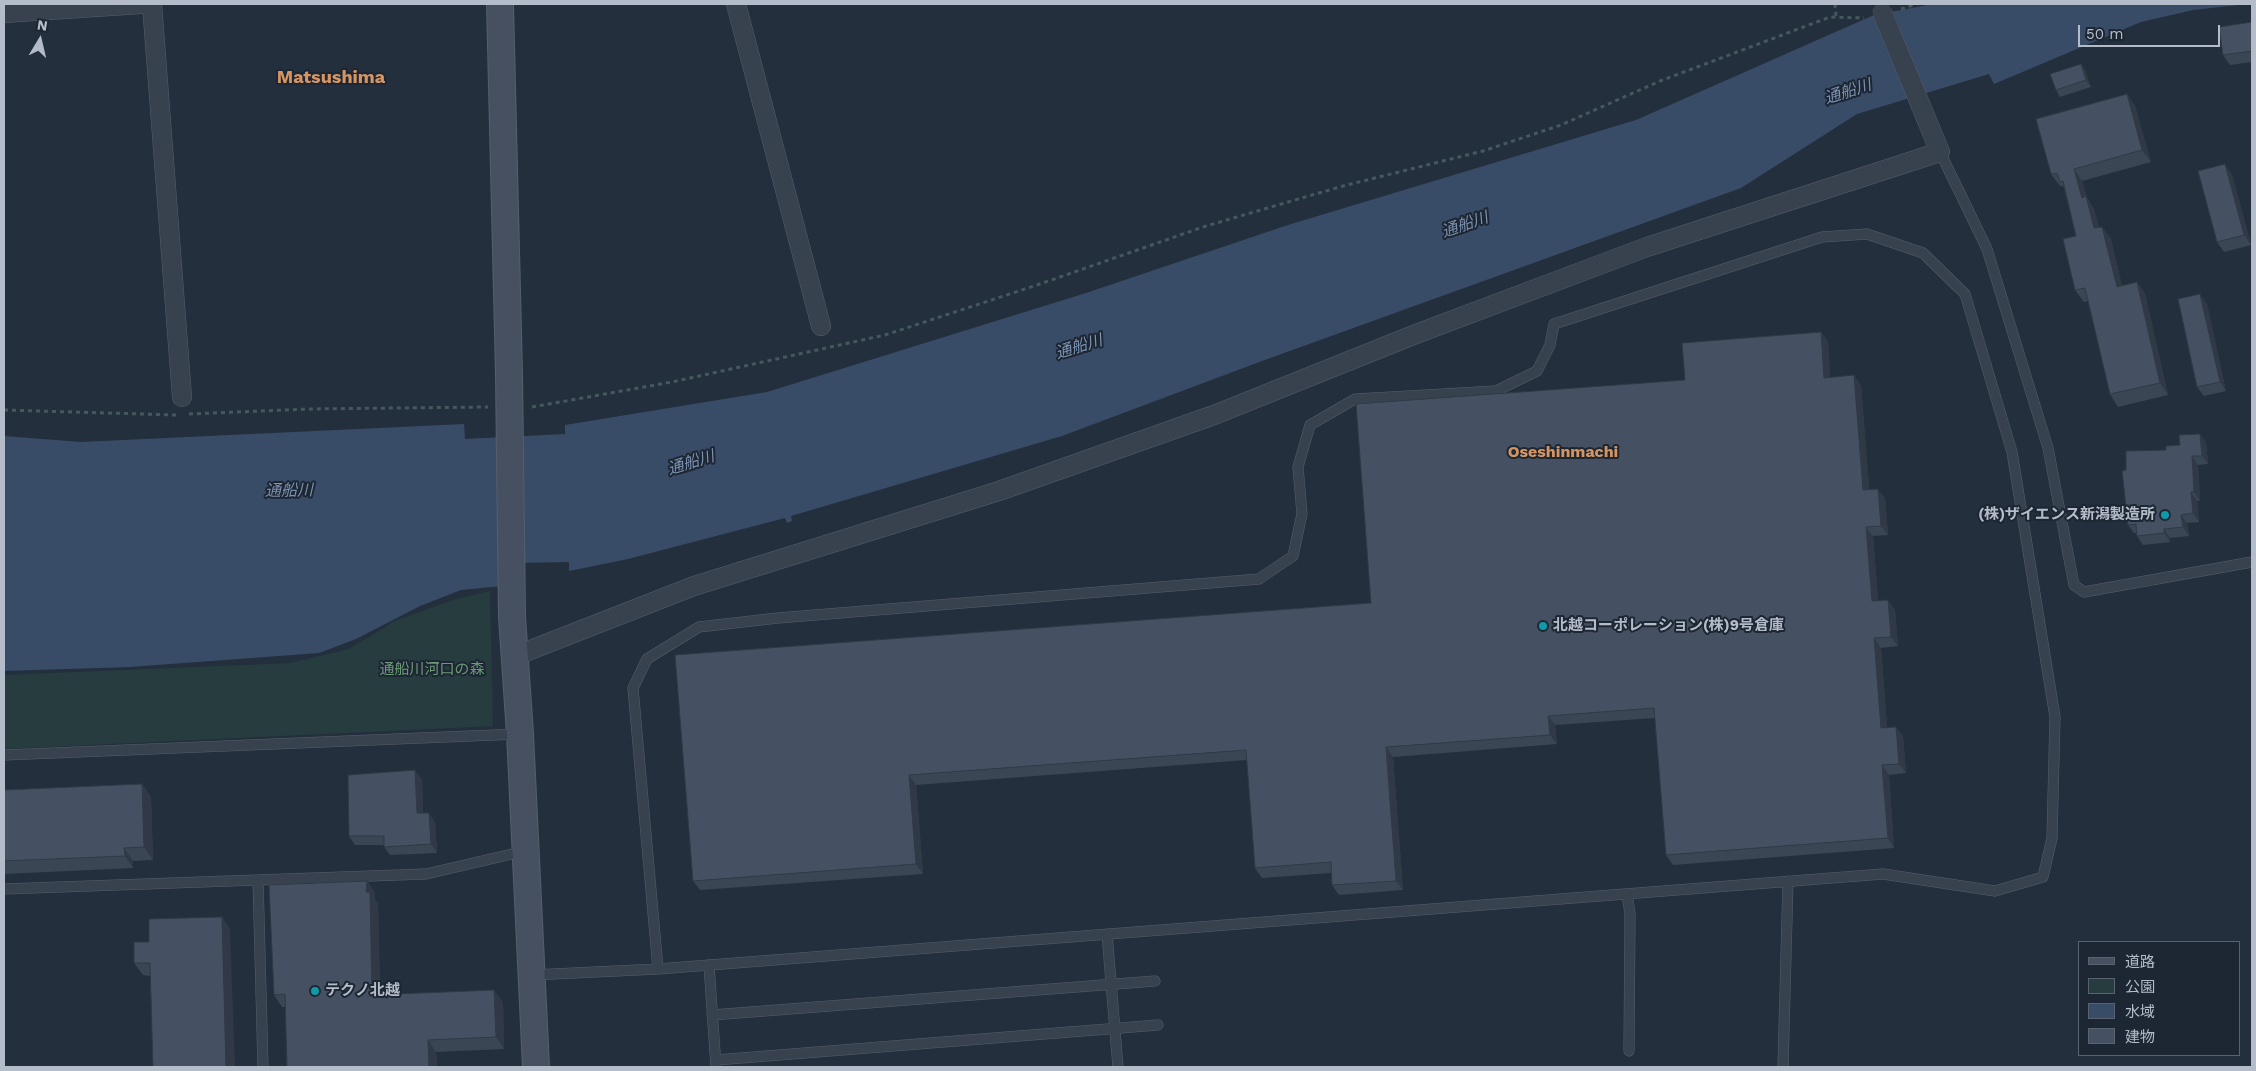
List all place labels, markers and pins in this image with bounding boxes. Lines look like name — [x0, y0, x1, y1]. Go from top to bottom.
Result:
place label: (株)ザイエンス新潟製造所 — [1978, 506, 2155, 524]
marker: (株)ザイエンス新潟製造所 — [2159, 509, 2171, 521]
place label: 北越コーポレーション(株)9号倉庫 — [1553, 617, 1784, 635]
marker: 北越コーポレーション(株)9号倉庫 — [1537, 620, 1549, 632]
place label: テクノ北越 — [325, 982, 400, 1000]
marker: テクノ北越 — [309, 985, 321, 997]

